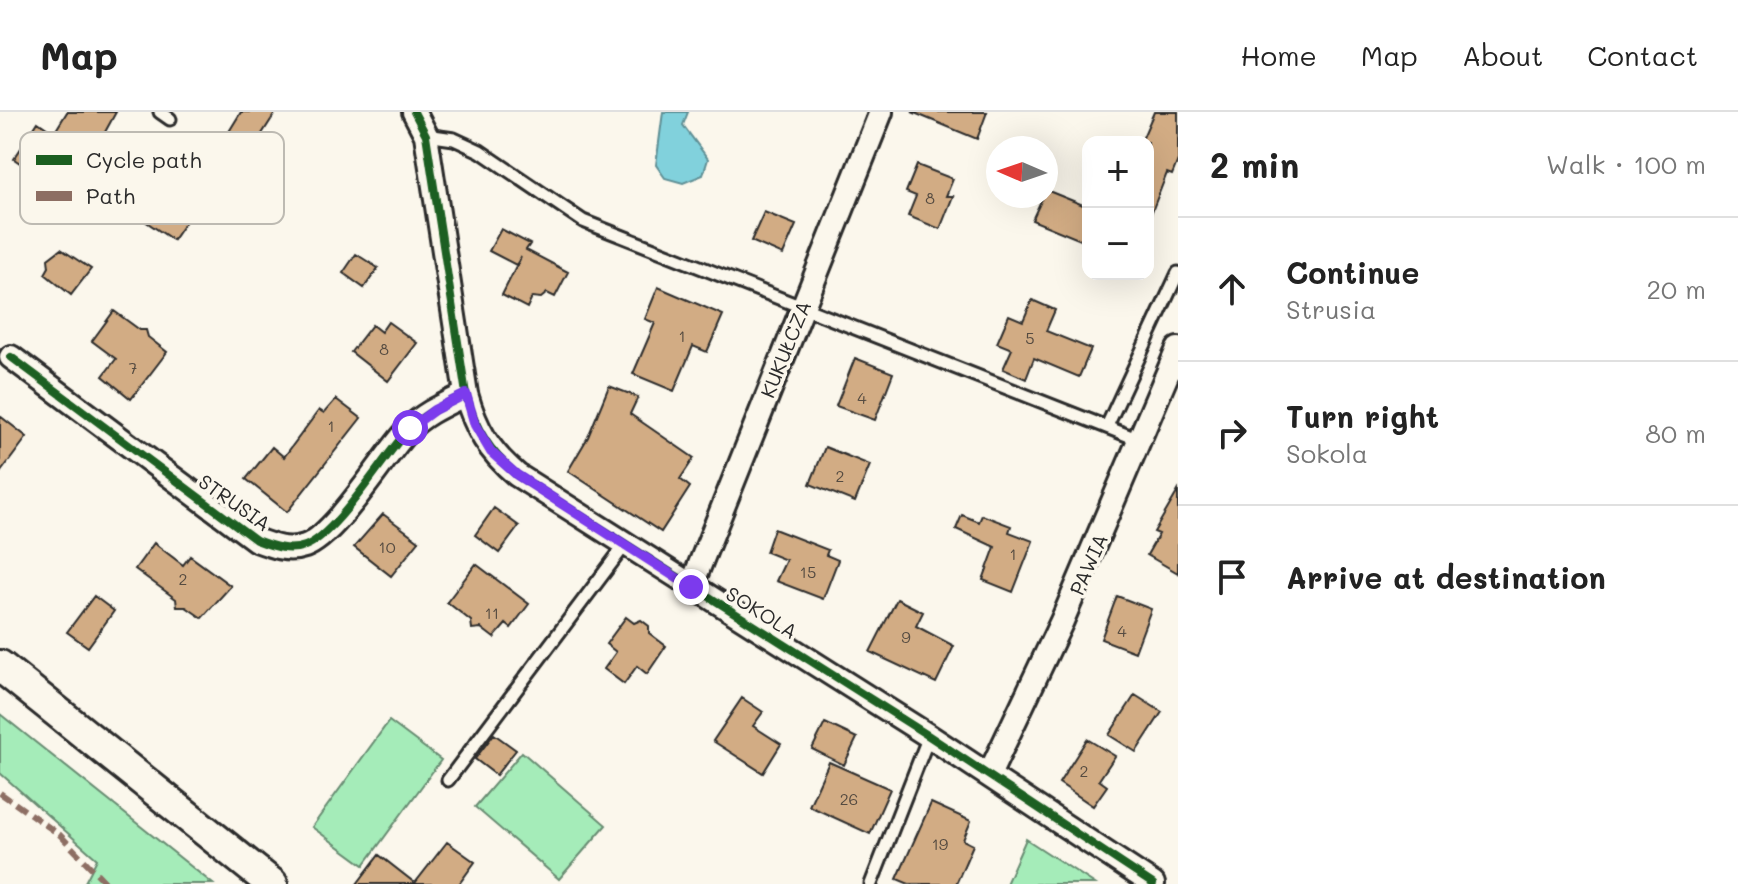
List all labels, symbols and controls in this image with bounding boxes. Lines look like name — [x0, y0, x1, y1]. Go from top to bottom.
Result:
text: Map — [40, 30, 118, 80]
text: Home — [1241, 37, 1317, 73]
text: Map — [1361, 37, 1418, 73]
text: About — [1462, 37, 1543, 73]
text: Contact — [1587, 37, 1698, 73]
legend — [20, 132, 284, 224]
north arrow — [986, 136, 1058, 208]
map controls — [1082, 136, 1154, 280]
button: + — [1082, 136, 1154, 208]
text: 2 min — [1210, 142, 1299, 187]
text: Cycle path — [86, 145, 202, 174]
text: Walk · 100 m — [1546, 147, 1706, 181]
text: Path — [86, 181, 135, 210]
house number: 8 — [925, 187, 935, 208]
button: − — [1082, 208, 1154, 280]
text: Continue — [1286, 252, 1419, 292]
icon: ahead — [1210, 267, 1254, 311]
text: 20 m — [1646, 272, 1706, 306]
text: Strusia — [1286, 292, 1376, 326]
street label: KUKUŁCZA — [754, 297, 816, 401]
house number: 1 — [678, 325, 686, 346]
house number: 5 — [1025, 327, 1035, 348]
house number: 8 — [379, 338, 389, 359]
house number: 7 — [129, 357, 138, 378]
house number: 4 — [857, 387, 867, 408]
text: Turn right — [1286, 396, 1439, 436]
route start — [392, 410, 428, 446]
icon: right — [1210, 411, 1254, 455]
house number: 1 — [327, 415, 335, 436]
text: 80 m — [1645, 416, 1706, 450]
text: Sokola — [1286, 436, 1368, 470]
house number: 2 — [836, 465, 844, 486]
street label: STRUSIA — [194, 468, 276, 536]
street label: PAWIA — [1063, 529, 1113, 599]
house number: 10 — [378, 536, 396, 557]
house number: 1 — [1009, 543, 1017, 564]
icon: arrive — [1210, 555, 1254, 599]
text: Arrive at destination — [1286, 557, 1606, 597]
house number: 15 — [800, 561, 816, 582]
house number: 2 — [179, 568, 187, 589]
route end — [673, 569, 709, 605]
street label: SOKOLA — [721, 580, 803, 644]
house number: 11 — [485, 602, 499, 623]
house number: 4 — [1117, 620, 1127, 641]
house number: 9 — [901, 626, 911, 647]
house number: 2 — [1080, 760, 1088, 781]
house number: 26 — [840, 788, 858, 809]
house number: 19 — [932, 833, 948, 854]

